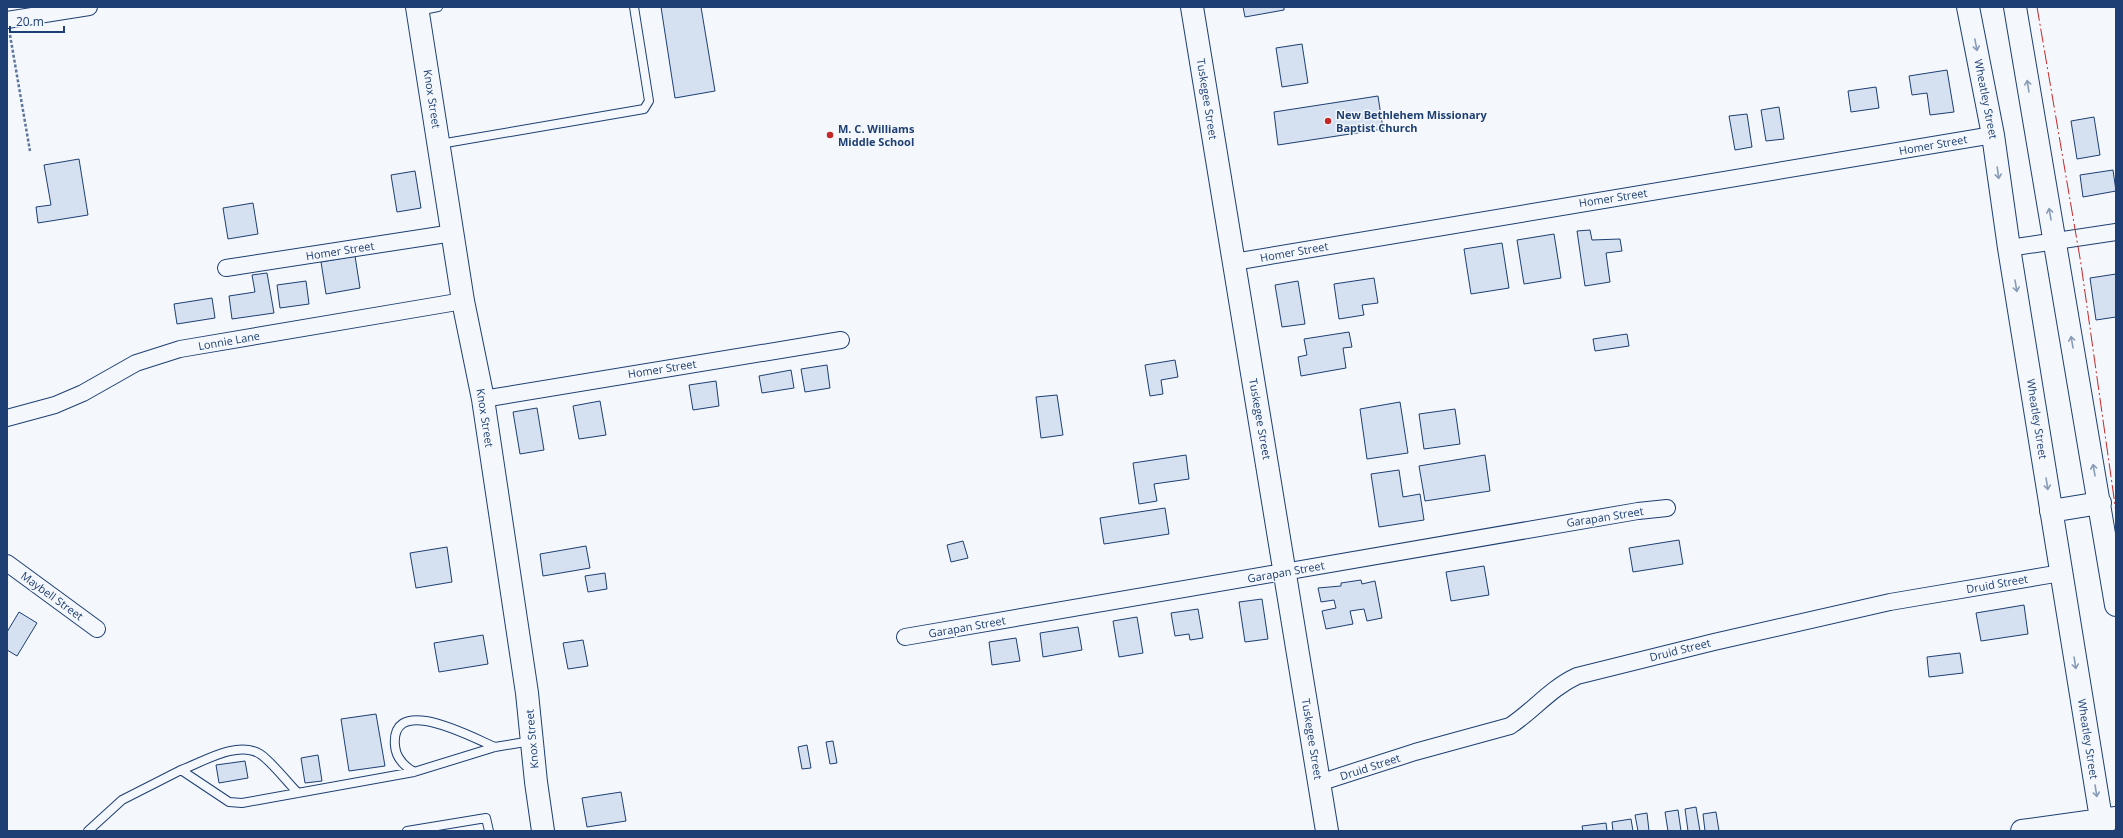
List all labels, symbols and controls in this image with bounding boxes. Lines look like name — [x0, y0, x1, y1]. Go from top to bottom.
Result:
scale bar — [10, 8, 64, 34]
text: 20 m — [16, 13, 44, 30]
one-way arrow — [1972, 38, 1980, 51]
street label: Tuskegee Street — [1194, 57, 1221, 141]
street label: Wheatley Street — [1971, 58, 2002, 140]
street label: Knox Street — [420, 68, 445, 130]
one-way arrow — [2024, 80, 2032, 93]
place label: New Bethlehem Missionary Baptist Church — [1336, 107, 1488, 135]
marker: New Bethlehem Missionary Baptist Church — [1323, 116, 1333, 126]
place label: M. C. Williams Middle School — [838, 121, 915, 149]
marker: M. C. Williams Middle School — [825, 130, 835, 140]
street label: Homer Street — [1898, 131, 1968, 158]
one-way arrow — [1994, 166, 2002, 179]
street label: Homer Street — [1578, 185, 1648, 210]
one-way arrow — [2046, 208, 2054, 221]
street label: Homer Street — [305, 238, 375, 263]
street label: Homer Street — [1259, 238, 1329, 265]
one-way arrow — [2012, 280, 2020, 293]
street label: Lonnie Lane — [197, 328, 261, 353]
one-way arrow — [2068, 336, 2076, 349]
street label: Homer Street — [627, 356, 697, 381]
street label: Tuskegee Street — [1246, 377, 1275, 461]
street label: Wheatley Street — [2024, 378, 2051, 460]
street label: Knox Street — [473, 387, 498, 449]
one-way arrow — [2090, 464, 2098, 477]
one-way arrow — [2043, 477, 2051, 490]
street label: Garapan Street — [1565, 503, 1645, 530]
street label: Garapan Street — [1246, 557, 1326, 586]
street label: Maybell Street — [18, 568, 87, 623]
street label: Druid Street — [1965, 571, 2029, 596]
street label: Garapan Street — [927, 612, 1007, 641]
street label: Druid Street — [1648, 635, 1712, 664]
one-way arrow — [2071, 656, 2079, 669]
street label: Tuskegee Street — [1299, 697, 1326, 781]
street label: Wheatley Street — [2075, 698, 2102, 780]
street label: Knox Street — [521, 709, 542, 769]
street label: Druid Street — [1338, 750, 1402, 783]
one-way arrow — [2092, 785, 2100, 798]

